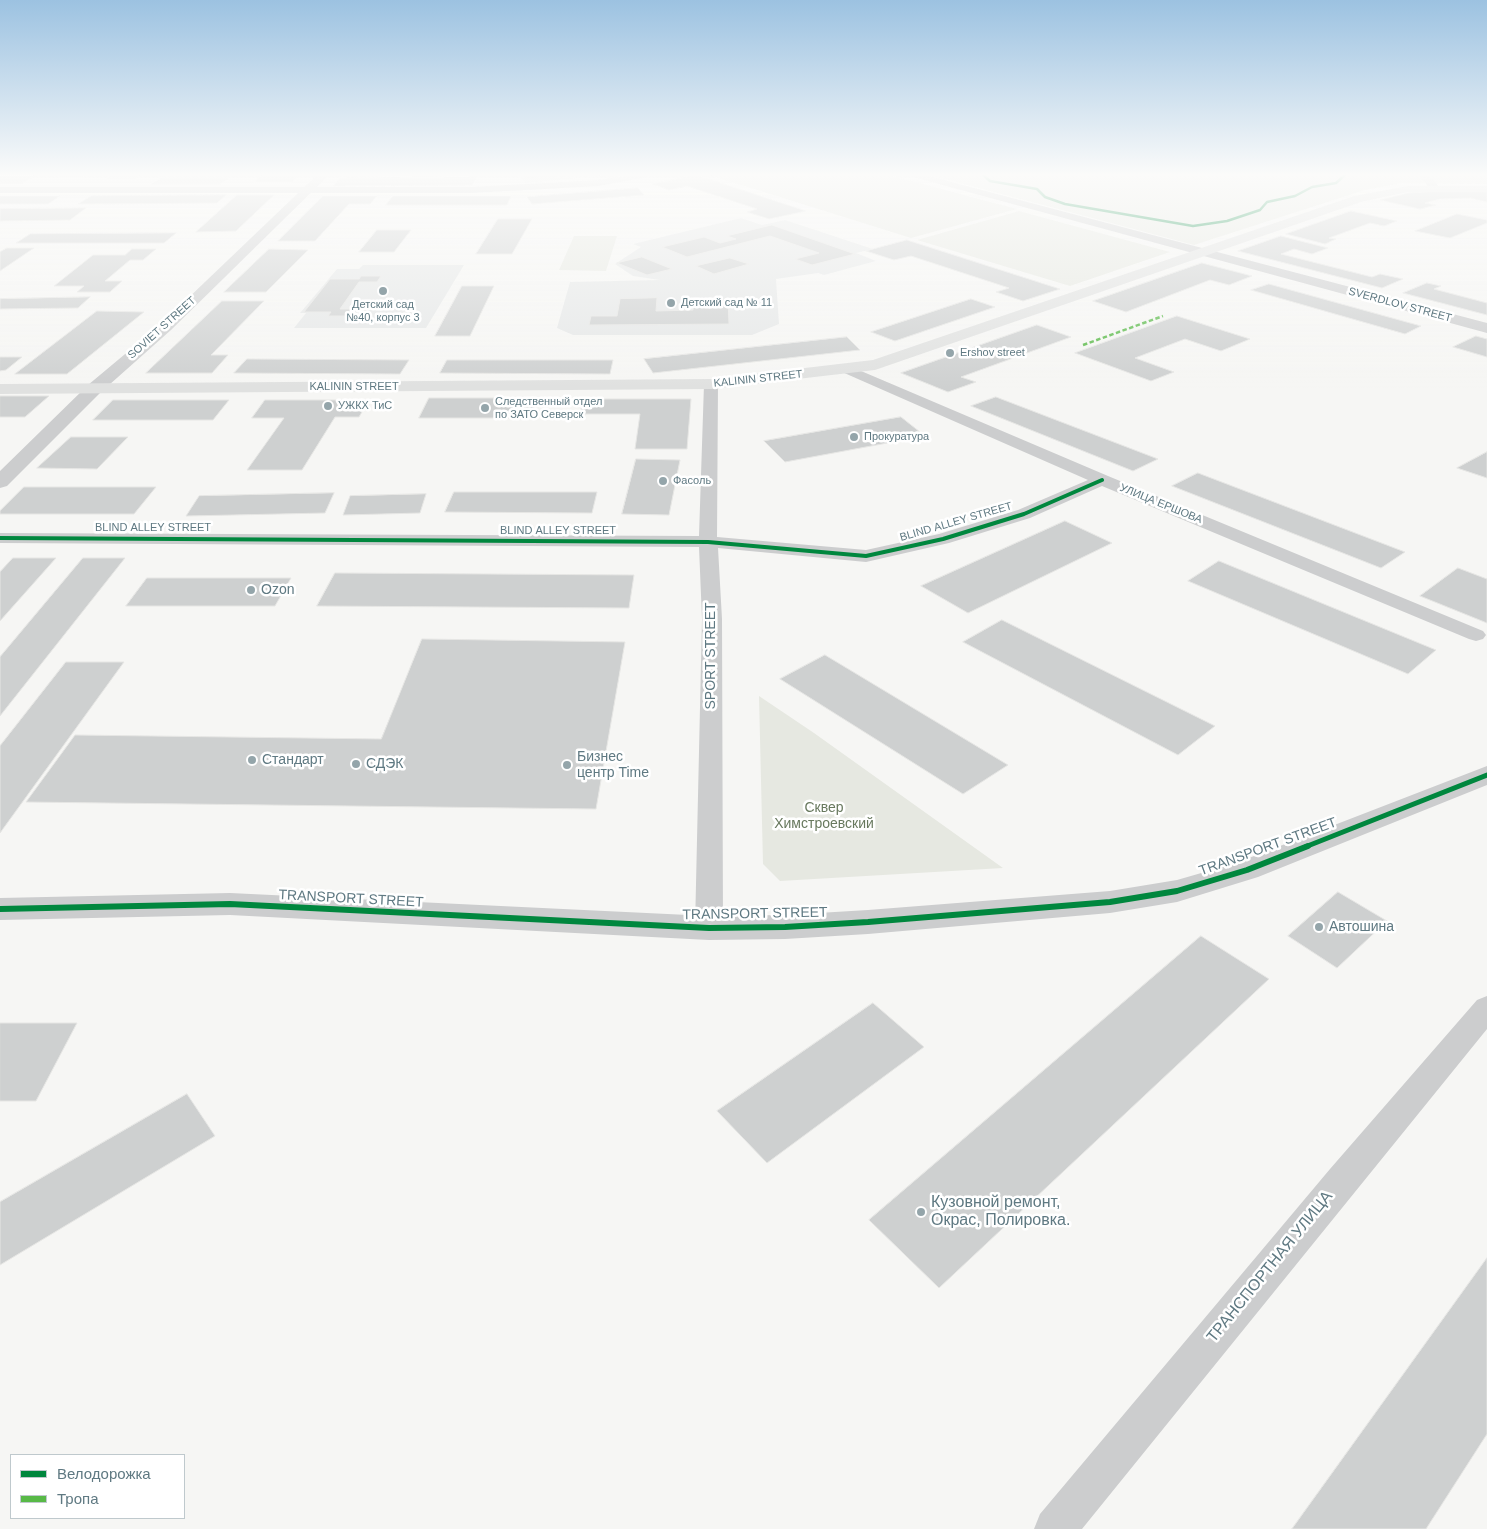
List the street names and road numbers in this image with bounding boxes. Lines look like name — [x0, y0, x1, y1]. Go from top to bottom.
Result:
street label: SVERDLOV STREET — [1347, 285, 1453, 325]
street label: SOVIET STREET — [125, 294, 199, 362]
street label: KALININ STREET — [713, 368, 803, 390]
street label: KALININ STREET — [309, 380, 399, 394]
street label: УЛИЦА ЕРШОВА — [1118, 481, 1204, 527]
street label: BLIND ALLEY STREET — [898, 500, 1014, 544]
street label: BLIND ALLEY STREET — [95, 521, 211, 535]
street label: BLIND ALLEY STREET — [500, 524, 616, 538]
street label: SPORT STREET — [703, 602, 719, 710]
street label: TRANSPORT STREET — [1197, 814, 1339, 880]
street label: TRANSPORT STREET — [278, 887, 424, 911]
street label: TRANSPORT STREET — [682, 904, 828, 924]
street label: ТРАНСПОРТНАЯ УЛИЦА — [1203, 1187, 1337, 1347]

